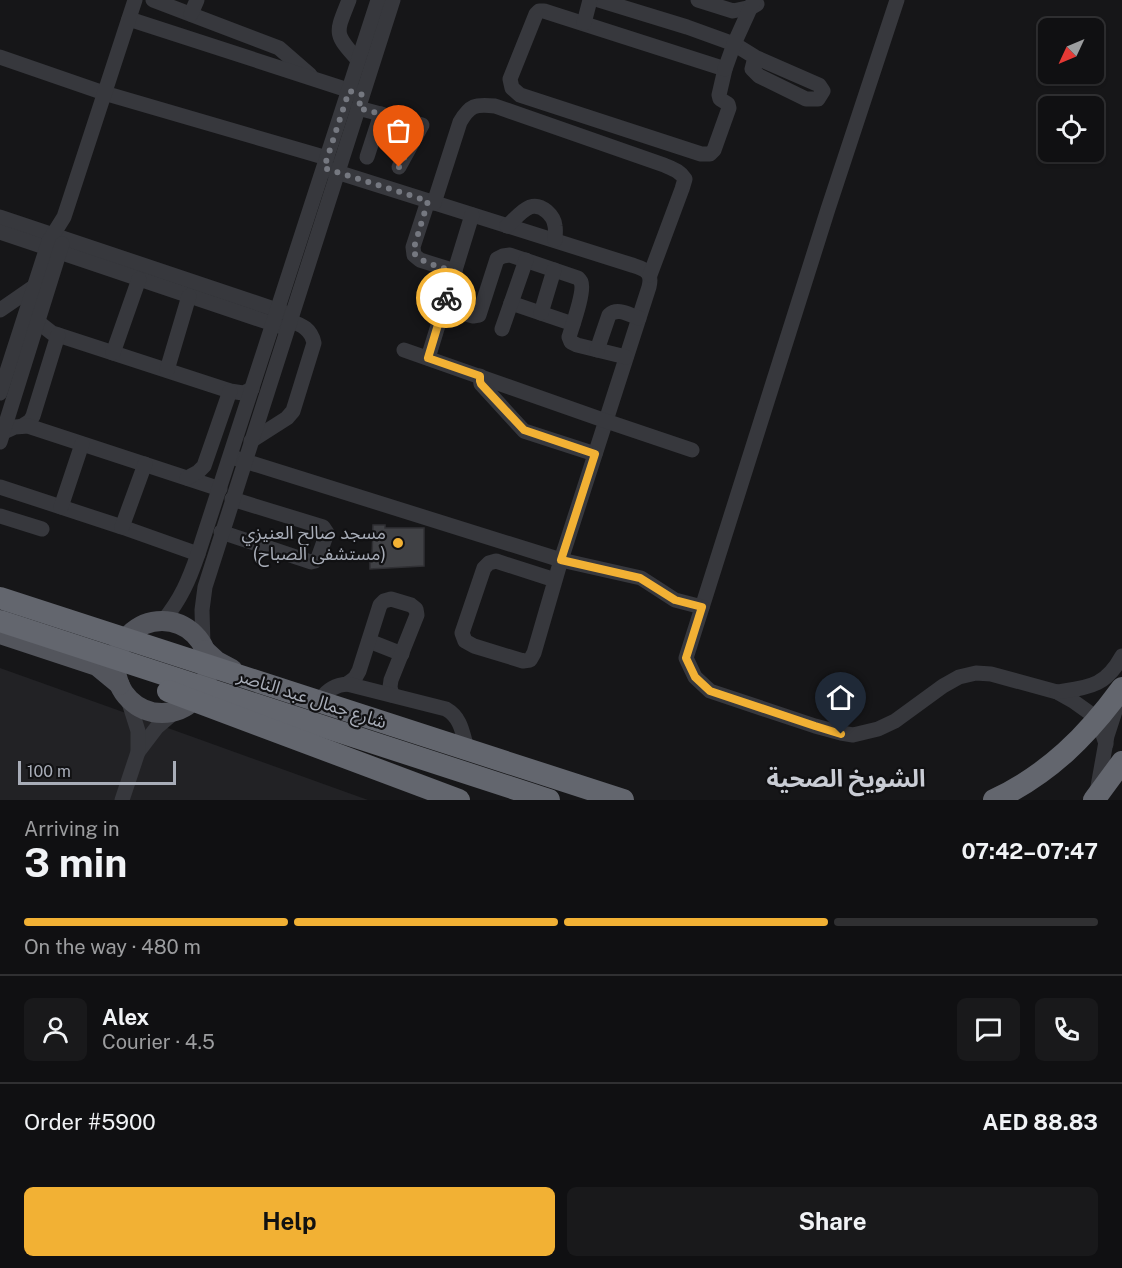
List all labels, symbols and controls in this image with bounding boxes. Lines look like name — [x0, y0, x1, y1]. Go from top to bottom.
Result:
north arrow — [1038, 18, 1104, 84]
map controls — [1038, 18, 1104, 162]
button: locate — [1038, 96, 1104, 162]
pin — [373, 105, 424, 167]
icon: bag — [382, 114, 415, 147]
courier — [416, 268, 476, 328]
icon: bike — [430, 282, 463, 315]
place label: مسجد صالح العنيزي (مستشفى الصباح) — [242, 522, 386, 567]
marker: مسجد صالح العنيزي (مستشفى الصباح) — [391, 536, 405, 550]
street label: شارع جمال عبد الناصر — [233, 664, 389, 736]
pin — [815, 672, 866, 734]
icon: home — [824, 681, 857, 714]
scale bar — [18, 758, 176, 786]
text: 100 m — [27, 762, 71, 781]
district label: الشويخ الصحية — [766, 764, 926, 797]
text: Arriving in — [24, 817, 119, 841]
text: 07:42–07:47 — [961, 838, 1098, 864]
text: 3 min — [24, 840, 127, 886]
text: On the way · 480 m — [24, 935, 201, 959]
button: person — [24, 998, 87, 1061]
button: chat — [957, 998, 1020, 1061]
button: phone — [1035, 998, 1098, 1061]
text: Alex — [102, 1004, 149, 1030]
text: Courier · 4.5 — [102, 1030, 215, 1054]
text: Order #5900 — [24, 1109, 156, 1135]
text: AED 88.83 — [982, 1109, 1098, 1135]
button: Help — [24, 1187, 555, 1256]
button: Share — [567, 1187, 1098, 1256]

